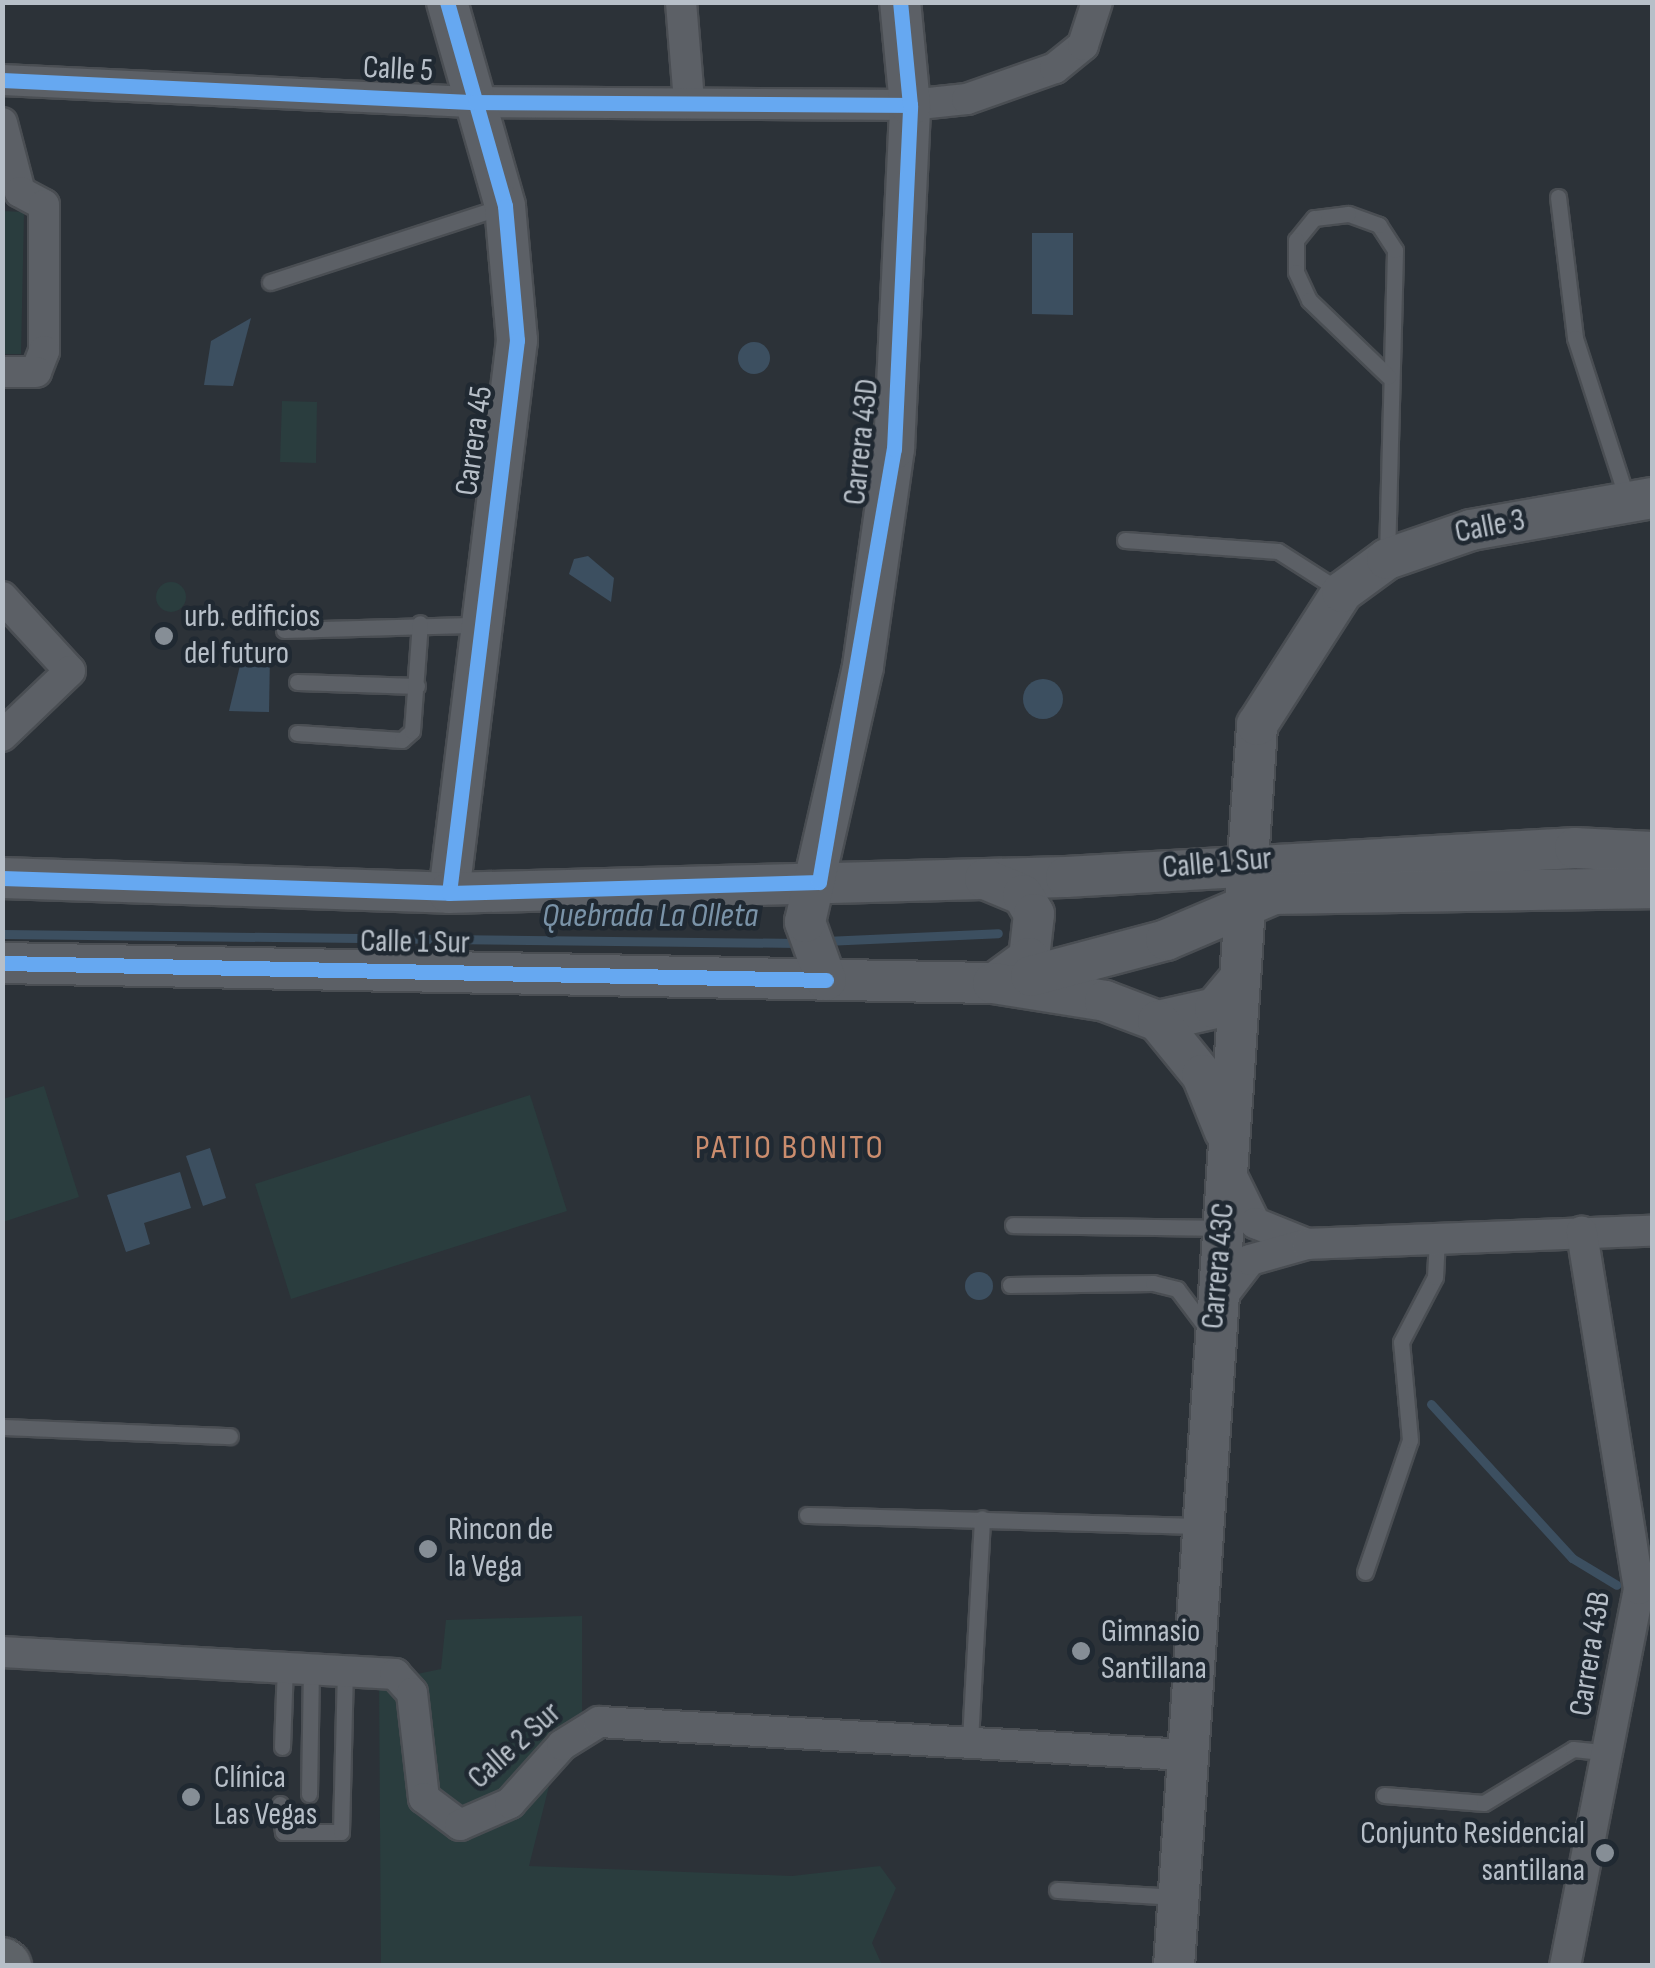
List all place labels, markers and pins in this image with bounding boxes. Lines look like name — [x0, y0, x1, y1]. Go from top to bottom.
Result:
place label: urb. edificios del futuro — [184, 599, 320, 674]
marker: urb. edificios del futuro — [153, 625, 175, 647]
place label: Rincon de la Vega — [448, 1512, 553, 1587]
marker: Rincon de la Vega — [417, 1538, 439, 1560]
place label: Gimnasio Santillana — [1101, 1614, 1207, 1689]
marker: Gimnasio Santillana — [1070, 1640, 1092, 1662]
place label: Clínica Las Vegas — [214, 1760, 317, 1835]
marker: Clínica Las Vegas — [178, 1784, 204, 1810]
place label: Conjunto Residencial santillana — [1360, 1816, 1585, 1891]
marker: Conjunto Residencial santillana — [1594, 1842, 1616, 1864]

